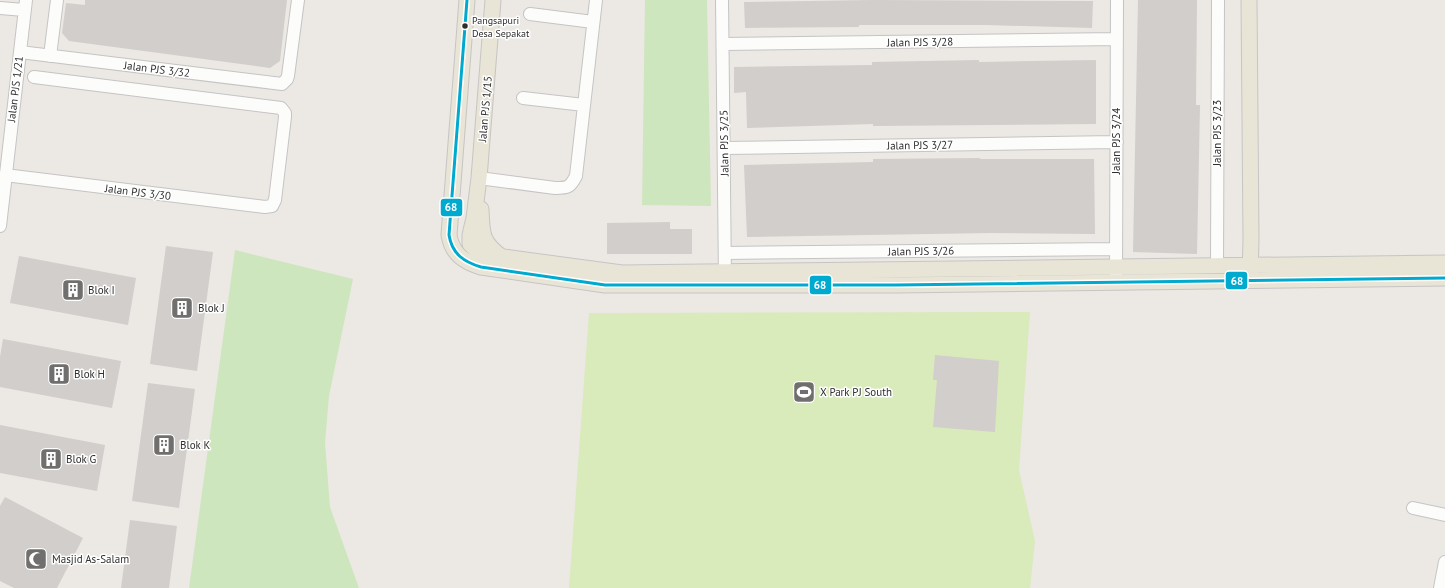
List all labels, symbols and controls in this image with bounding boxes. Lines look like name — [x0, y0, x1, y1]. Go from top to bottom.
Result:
place label: Pangsapuri Desa Sepakat — [472, 14, 530, 40]
marker: Pangsapuri Desa Sepakat — [460, 21, 470, 31]
street label: Jalan PJS 3/28 — [886, 34, 953, 50]
street label: Jalan PJS 1/21 — [4, 55, 26, 124]
street label: Jalan PJS 3/32 — [122, 58, 191, 80]
street label: Jalan PJS 1/15 — [475, 75, 495, 144]
street label: Jalan PJS 3/23 — [1210, 100, 1224, 167]
street label: Jalan PJS 3/24 — [1109, 108, 1123, 175]
street label: Jalan PJS 3/25 — [716, 110, 732, 177]
street label: Jalan PJS 3/27 — [886, 137, 953, 153]
street label: Jalan PJS 3/30 — [103, 181, 172, 203]
line badge: 68 — [440, 198, 463, 217]
text: 68 — [445, 200, 457, 214]
street label: Jalan PJS 3/26 — [887, 243, 954, 259]
line badge: 68 — [1225, 271, 1248, 290]
text: 68 — [1231, 274, 1243, 288]
line badge: 68 — [809, 275, 832, 295]
building icon: Blok I — [60, 277, 86, 303]
text: 68 — [814, 278, 826, 292]
place label: Blok I — [88, 283, 115, 297]
building icon: Blok J — [169, 295, 195, 321]
place label: Blok J — [198, 301, 225, 315]
building icon: Blok H — [46, 361, 72, 387]
place label: Blok H — [74, 367, 105, 381]
sports icon: X Park PJ South — [791, 379, 817, 405]
place label: X Park PJ South — [820, 385, 892, 399]
building icon: Blok K — [151, 432, 177, 458]
place label: Blok K — [180, 438, 210, 452]
building icon: Blok G — [38, 446, 64, 472]
place label: Blok G — [66, 452, 96, 466]
mosque icon: Masjid As-Salam — [23, 546, 49, 572]
place label: Masjid As-Salam — [52, 552, 129, 566]

